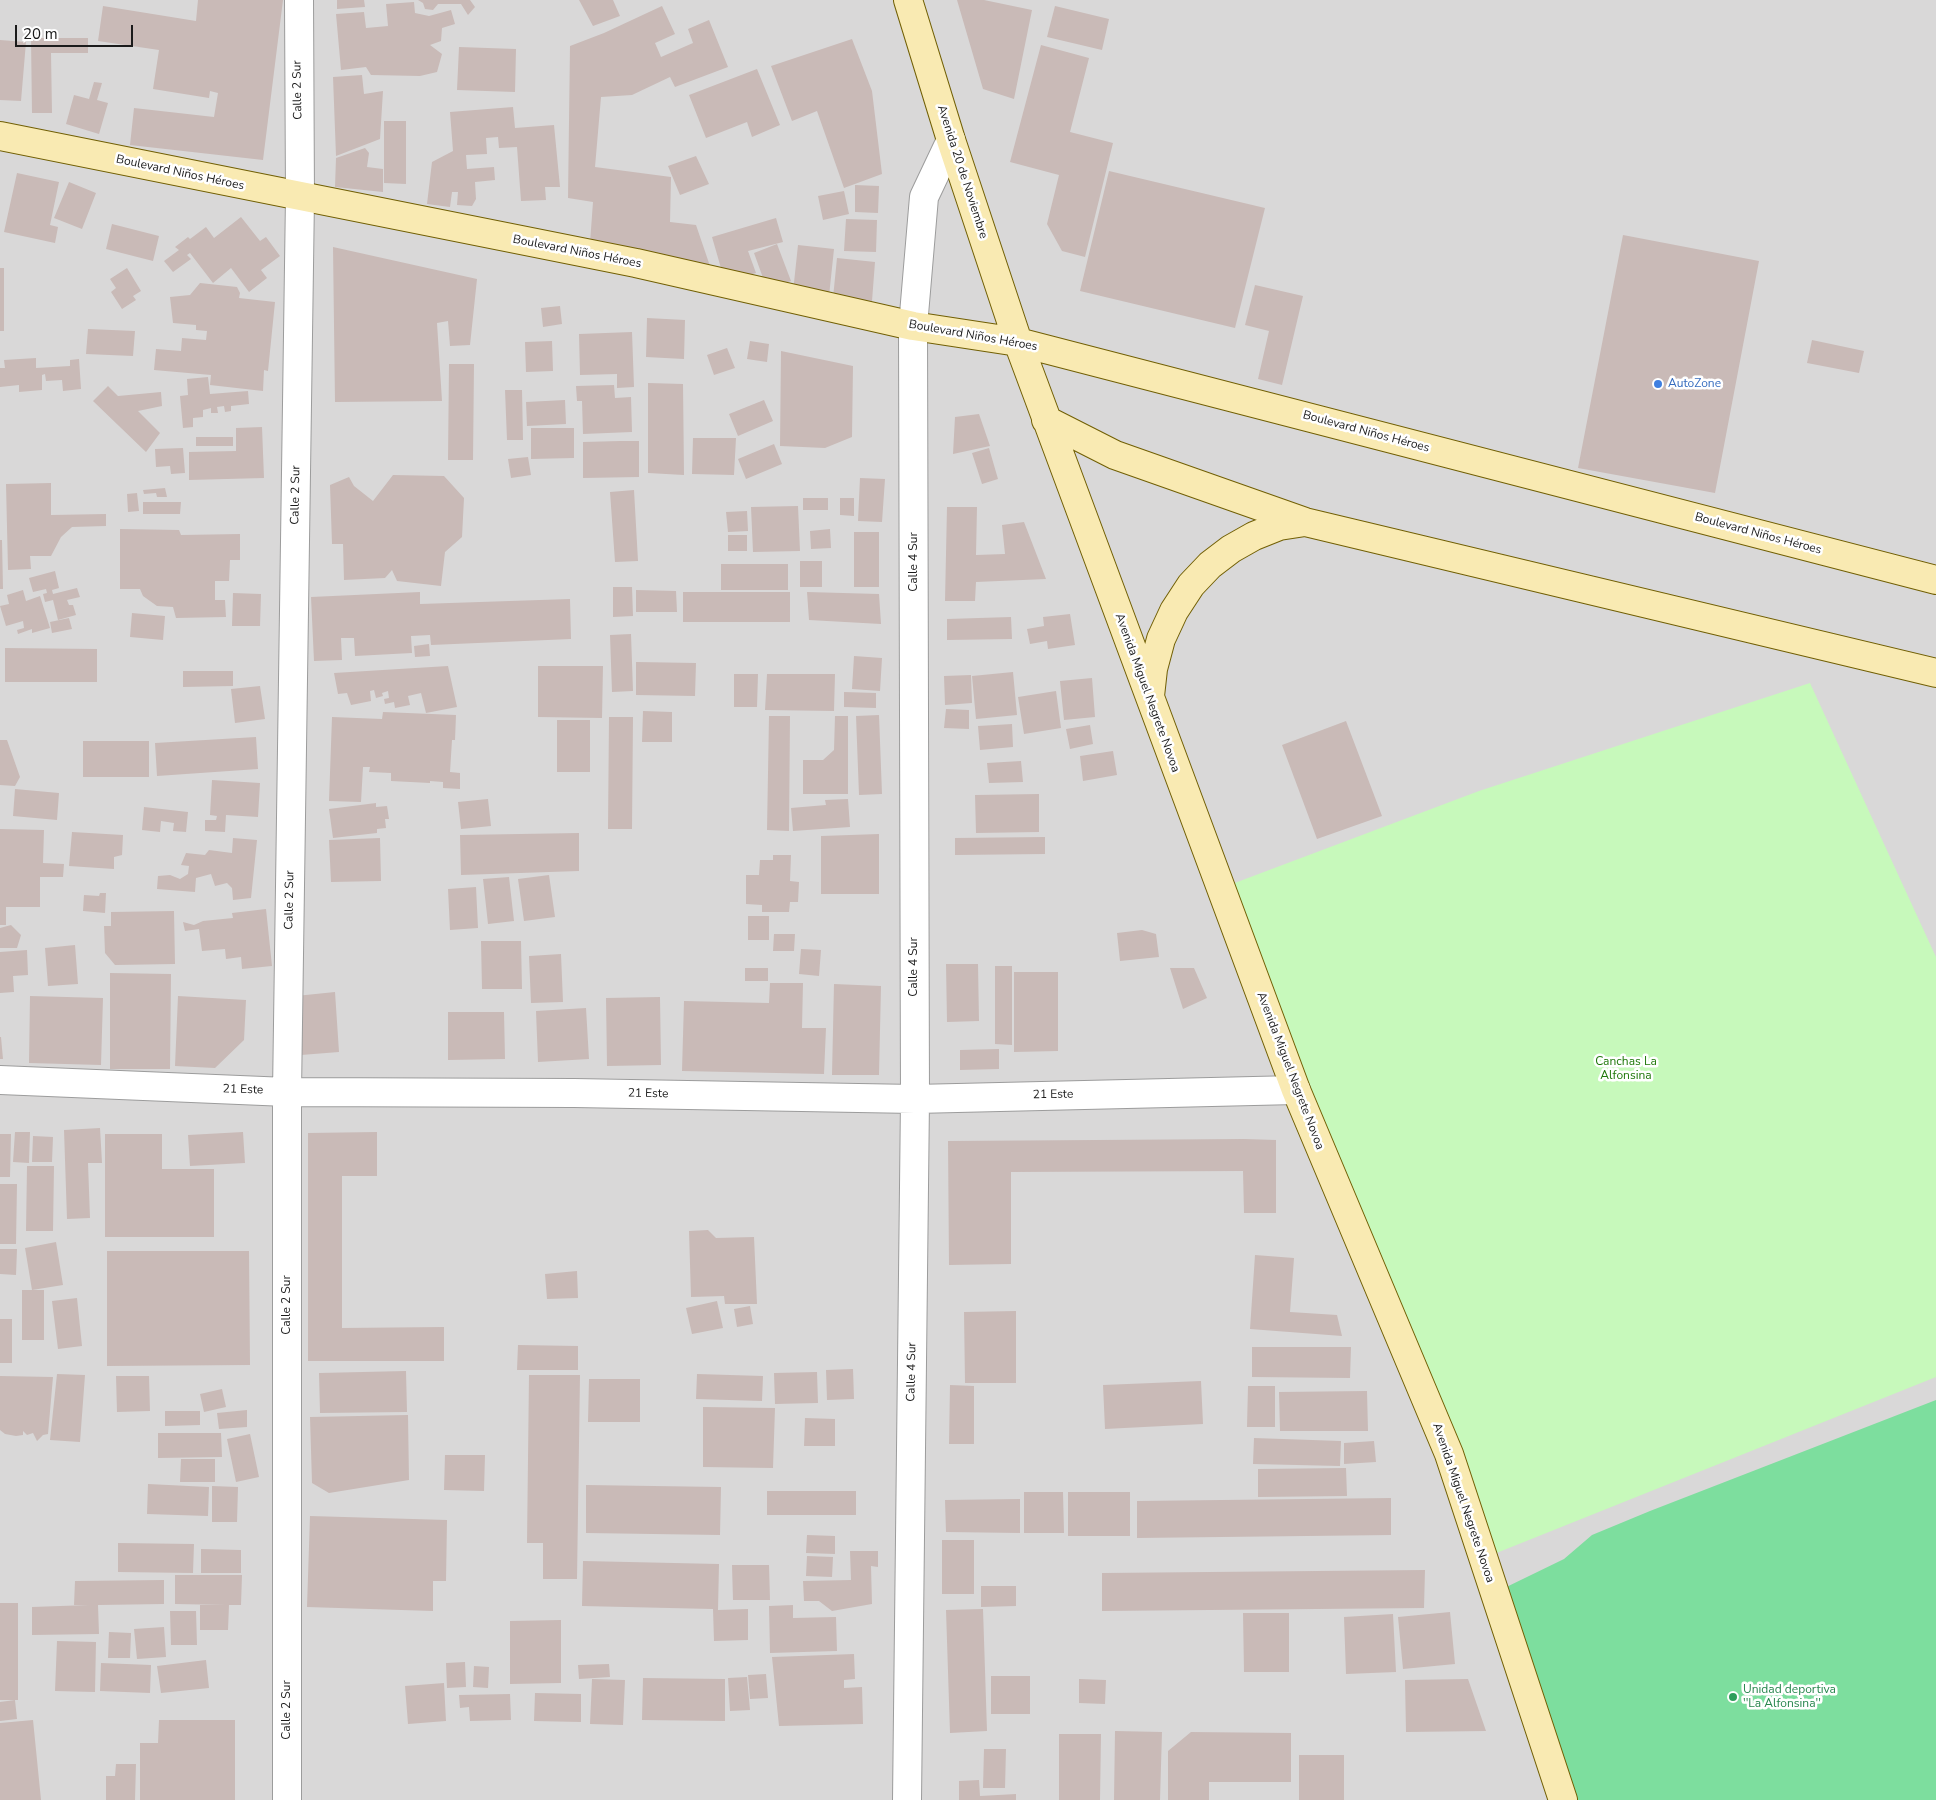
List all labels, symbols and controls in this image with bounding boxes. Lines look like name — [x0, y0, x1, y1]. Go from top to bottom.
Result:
scale bar — [18, 15, 135, 47]
text: 20 m — [23, 24, 58, 44]
street label: Calle 2 Sur — [290, 60, 306, 120]
street label: Avenida 20 de Noviembre — [934, 103, 990, 241]
street label: Boulevard Niños Héroes — [115, 152, 245, 194]
street label: Boulevard Niños Héroes — [512, 232, 642, 272]
street label: Boulevard Niños Héroes — [907, 318, 1039, 354]
place label: AutoZone — [1668, 377, 1721, 391]
marker: AutoZone — [1652, 378, 1664, 390]
street label: Boulevard Niños Héroes — [1301, 408, 1431, 456]
street label: Calle 2 Sur — [288, 465, 304, 525]
street label: Boulevard Niños Héroes — [1693, 510, 1823, 558]
street label: Calle 4 Sur — [907, 532, 921, 592]
street label: Avenida Miguel Negrete Novoa — [1112, 612, 1182, 774]
street label: Calle 2 Sur — [282, 870, 298, 930]
street label: Calle 4 Sur — [907, 937, 921, 997]
street label: Avenida Miguel Negrete Novoa — [1253, 990, 1327, 1152]
park label: Canchas La Alfonsina — [1595, 1055, 1657, 1083]
street label: 21 Este — [222, 1082, 264, 1098]
street label: 21 Este — [628, 1086, 668, 1102]
street label: 21 Este — [1033, 1087, 1073, 1103]
street label: Calle 2 Sur — [280, 1275, 294, 1335]
street label: Calle 4 Sur — [904, 1342, 920, 1402]
street label: Avenida Miguel Negrete Novoa — [1429, 1421, 1497, 1585]
street label: Calle 2 Sur — [280, 1680, 294, 1740]
place label: Unidad deportiva ''La Alfonsina'' — [1743, 1683, 1836, 1711]
marker: Unidad deportiva ''La Alfonsina'' — [1727, 1691, 1739, 1703]

